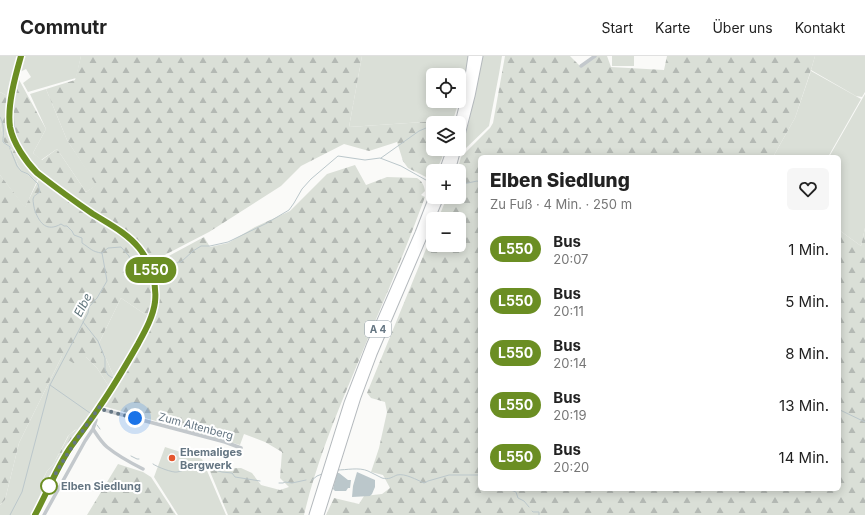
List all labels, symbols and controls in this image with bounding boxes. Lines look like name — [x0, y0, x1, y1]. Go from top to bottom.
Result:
text: Commutr — [20, 16, 107, 39]
text: Start — [601, 19, 633, 36]
text: Karte — [655, 19, 690, 36]
text: Über uns — [712, 19, 773, 36]
text: Kontakt — [795, 19, 845, 36]
map controls — [426, 68, 466, 252]
button: locate — [426, 68, 466, 108]
button: layers — [426, 116, 466, 156]
button: + — [426, 164, 466, 204]
button: heart — [787, 168, 829, 210]
text: Elben Siedlung — [490, 169, 630, 192]
text: Zu Fuß · 4 Min. · 250 m — [490, 196, 632, 212]
button: − — [426, 212, 466, 252]
text: Bus — [553, 232, 581, 251]
text: L550 — [498, 240, 533, 257]
text: 1 Min. — [788, 240, 829, 259]
text: 20:07 — [553, 251, 588, 267]
line badge: L550 — [123, 257, 179, 283]
text: L550 — [133, 261, 169, 278]
text: Bus — [553, 284, 581, 303]
water label: Elbe — [70, 290, 95, 319]
text: L550 — [498, 292, 533, 309]
text: 5 Min. — [785, 292, 829, 311]
text: 20:11 — [553, 303, 584, 319]
road number: A 4 — [365, 321, 391, 337]
text: Bus — [553, 336, 581, 355]
text: L550 — [498, 344, 533, 361]
text: 8 Min. — [785, 344, 829, 363]
text: 20:14 — [553, 355, 587, 371]
text: Bus — [553, 388, 581, 407]
text: L550 — [498, 396, 533, 413]
text: 13 Min. — [779, 396, 829, 415]
text: 20:19 — [553, 407, 587, 423]
your location — [125, 408, 145, 428]
street label: Zum Altenberg — [157, 409, 235, 443]
text: Bus — [553, 440, 581, 459]
place label: Ehemaliges Bergwerk — [180, 445, 242, 472]
text: L550 — [498, 448, 533, 465]
text: 14 Min. — [779, 448, 829, 467]
marker: Ehemaliges Bergwerk — [167, 453, 177, 463]
text: 20:20 — [553, 459, 589, 475]
marker: Elben Siedlung — [40, 477, 58, 495]
place label: Elben Siedlung — [61, 479, 141, 493]

